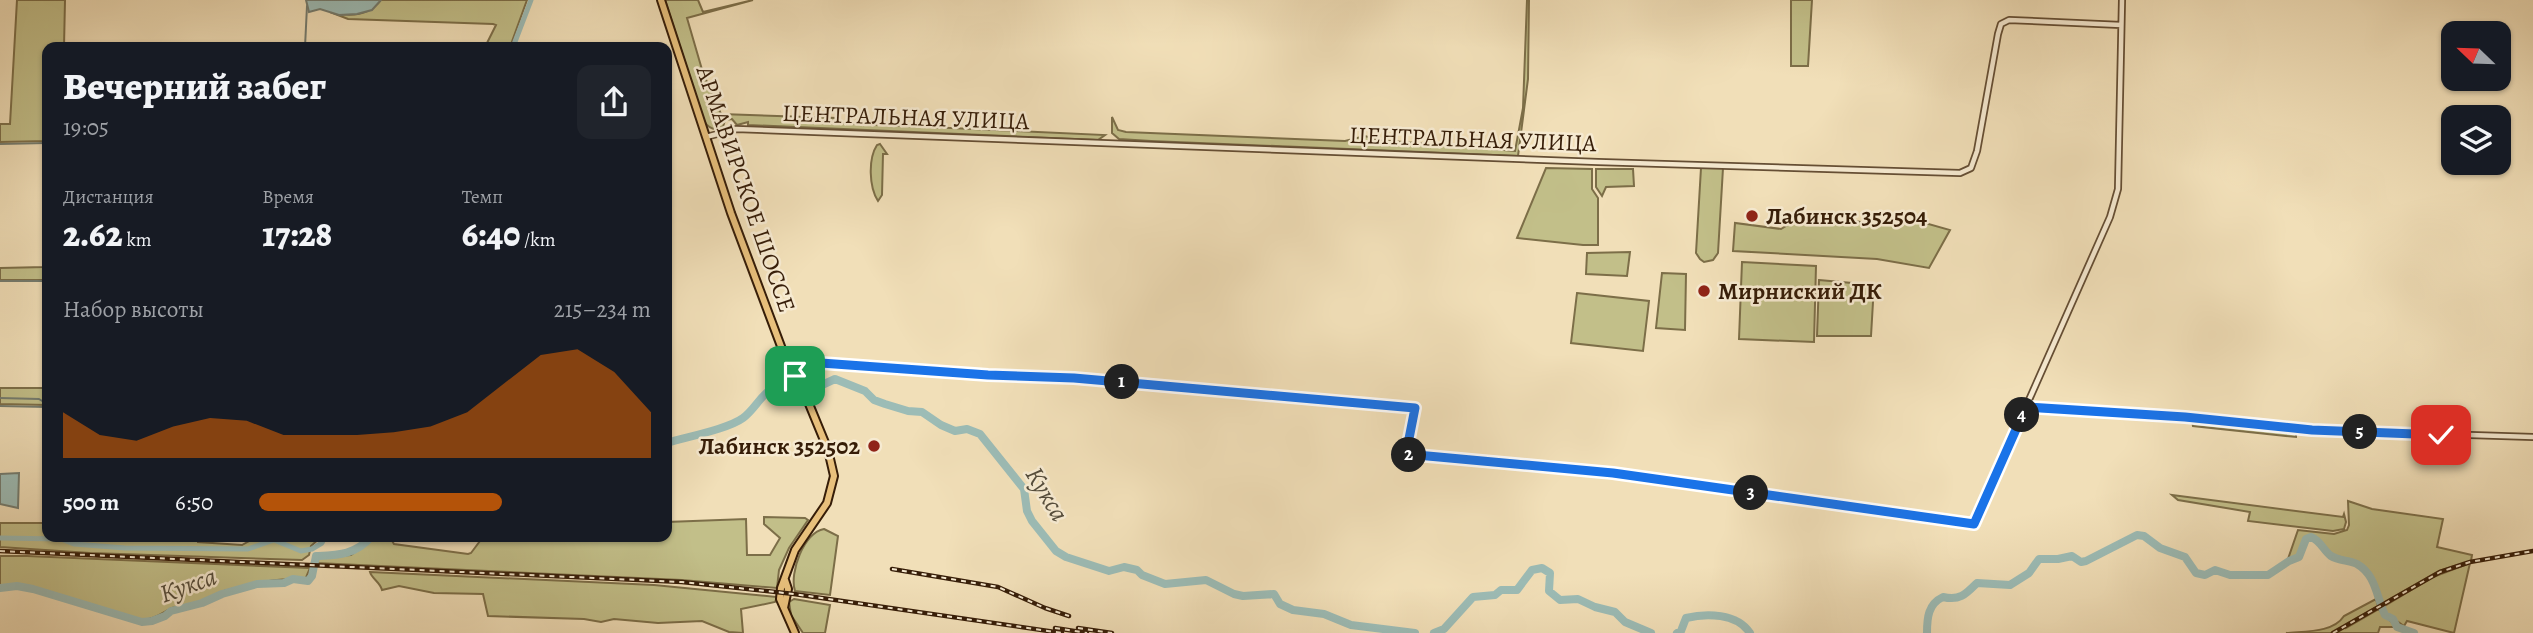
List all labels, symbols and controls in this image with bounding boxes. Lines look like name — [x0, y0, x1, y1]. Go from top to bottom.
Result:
north arrow — [2441, 21, 2511, 91]
map controls — [2441, 21, 2511, 175]
text: Вечерний забег — [63, 60, 326, 112]
street label: АРМАВИРСКОЕ ШОССЕ — [688, 61, 803, 317]
button: share — [577, 65, 651, 139]
street label: ЦЕНТРАЛЬНАЯ УЛИЦА — [782, 97, 1031, 137]
button: layers — [2441, 105, 2511, 175]
text: 19:05 — [63, 112, 109, 143]
street label: ЦЕНТРАЛЬНАЯ УЛИЦА — [1349, 119, 1598, 159]
text: Дистанция — [63, 184, 154, 210]
text: Время — [262, 184, 314, 210]
text: Темп — [462, 184, 503, 210]
place label: Лабинск 352504 — [1766, 200, 1927, 232]
marker: Лабинск 352504 — [1744, 208, 1760, 224]
text: 2.62 — [63, 210, 123, 258]
text: 17:28 — [262, 210, 332, 258]
text: 6:40 — [462, 210, 520, 258]
text: km — [123, 227, 152, 253]
text: /km — [520, 227, 556, 253]
place label: Мирниский ДК — [1718, 275, 1882, 307]
marker: Мирниский ДК — [1696, 283, 1712, 299]
text: Набор высоты — [63, 294, 204, 325]
text: 215–234 m — [554, 294, 651, 325]
pin — [765, 346, 825, 406]
icon: arrive — [776, 357, 814, 395]
pin: 1 — [1104, 364, 1140, 400]
text: 1 — [1118, 368, 1125, 394]
pin: 4 — [2004, 398, 2039, 432]
text: 4 — [2017, 401, 2026, 427]
pin — [2411, 405, 2471, 465]
pin: 5 — [2342, 414, 2378, 450]
icon: check — [2422, 416, 2460, 454]
text: 5 — [2355, 418, 2364, 444]
place label: Лабинск 352502 — [698, 430, 860, 462]
marker: Лабинск 352502 — [866, 438, 882, 454]
pin: 2 — [1392, 438, 1426, 472]
text: 2 — [1404, 441, 1413, 467]
water label: Кукса — [1017, 460, 1077, 528]
pin: 3 — [1734, 476, 1768, 510]
text: 3 — [1746, 479, 1755, 505]
text: 500 m — [63, 487, 119, 518]
text: 6:50 — [175, 487, 213, 518]
water label: Кукса — [155, 559, 221, 611]

